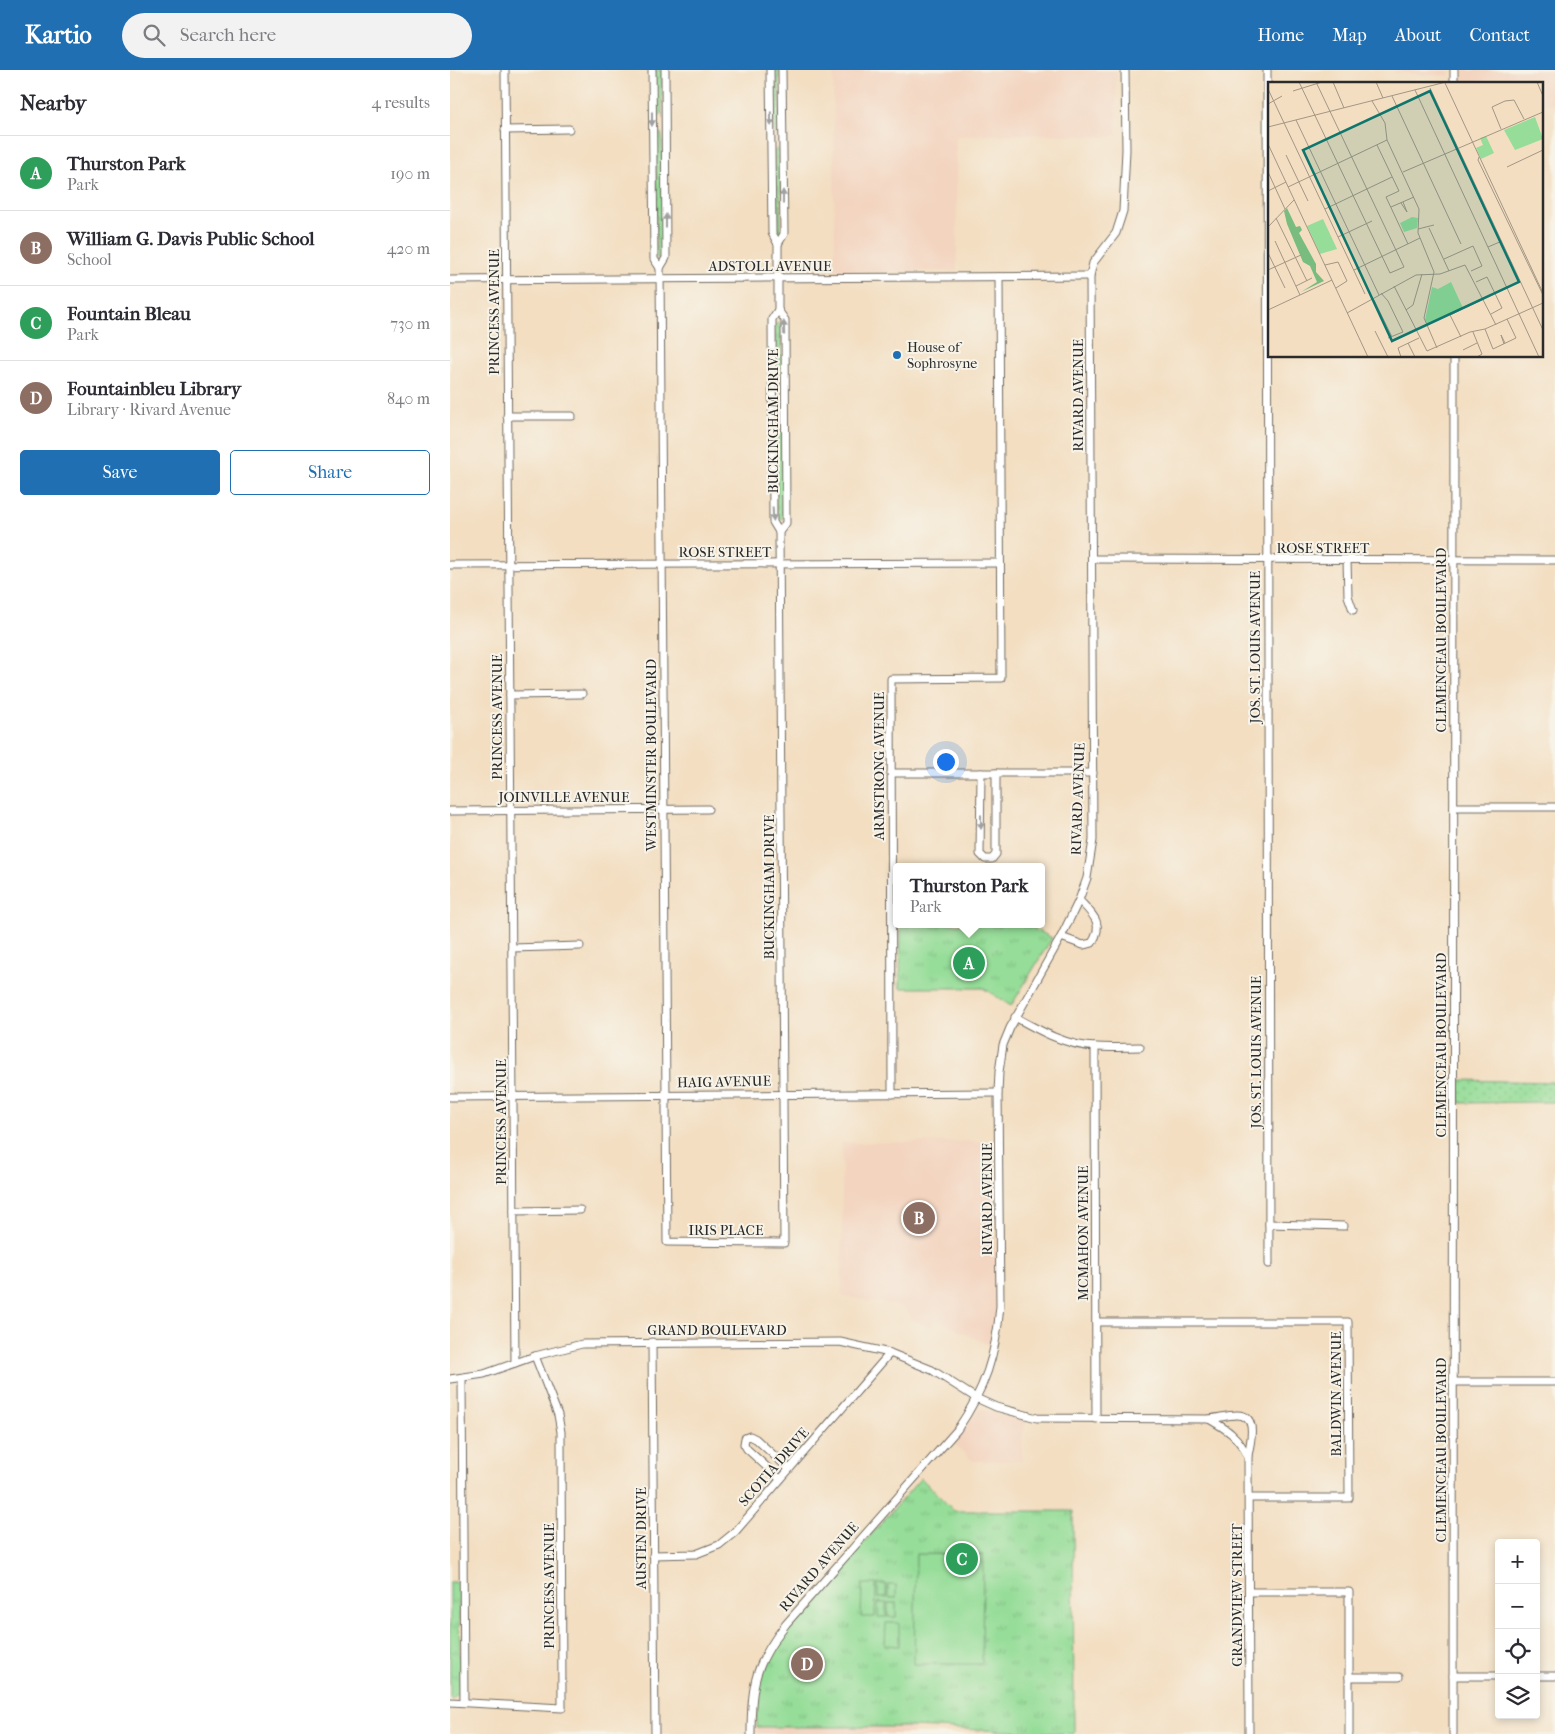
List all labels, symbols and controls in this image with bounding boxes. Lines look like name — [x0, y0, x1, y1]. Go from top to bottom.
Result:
search box — [122, 13, 472, 58]
text: Kartio — [25, 21, 92, 49]
icon: search — [140, 21, 168, 49]
text: Search here — [180, 24, 276, 46]
text: Home — [1257, 25, 1304, 46]
text: Map — [1332, 25, 1367, 46]
text: About — [1395, 25, 1441, 46]
text: Contact — [1469, 25, 1530, 46]
inset map — [1268, 82, 1542, 358]
text: Nearby — [20, 91, 86, 115]
text: 4 results — [372, 93, 430, 112]
one-way arrow — [649, 111, 657, 127]
one-way arrow — [767, 111, 775, 127]
text: Thurston Park — [67, 153, 186, 175]
text: A — [31, 164, 41, 183]
text: 190 m — [390, 164, 430, 183]
text: Park — [67, 175, 99, 194]
one-way arrow — [779, 188, 787, 204]
one-way arrow — [662, 213, 670, 229]
text: William G. Davis Public School — [67, 228, 314, 250]
text: B — [31, 239, 41, 258]
text: 420 m — [387, 239, 430, 258]
street label: PRINCESS AVENUE — [486, 249, 503, 375]
text: School — [67, 250, 112, 269]
street label: ADSTOLL AVENUE — [707, 258, 832, 275]
text: Fountain Bleau — [67, 303, 191, 325]
text: C — [31, 314, 41, 333]
text: 730 m — [390, 314, 430, 333]
one-way arrow — [780, 319, 788, 335]
text: Park — [67, 325, 99, 344]
street label: RIVARD AVENUE — [1070, 338, 1087, 451]
place label: House of Sophrosyne — [907, 339, 977, 372]
street label: BUCKINGHAM DRIVE — [765, 348, 782, 494]
marker: House of Sophrosyne — [891, 349, 903, 361]
text: Fountainbleu Library — [67, 378, 241, 400]
text: D — [30, 389, 42, 408]
text: 840 m — [387, 389, 430, 408]
text: Library · Rivard Avenue — [67, 400, 231, 419]
button: Save — [20, 450, 220, 495]
button: Share — [230, 450, 430, 495]
one-way arrow — [770, 507, 778, 523]
street label: ROSE STREET — [1277, 540, 1370, 557]
street label: ROSE STREET — [679, 544, 772, 561]
street label: CLEMENCEAU BOULEVARD — [1433, 547, 1450, 732]
street label: JOS. ST. LOUIS AVENUE — [1247, 570, 1264, 724]
street label: PRINCESS AVENUE — [489, 654, 506, 780]
street label: WESTMINSTER BOULEVARD — [643, 659, 660, 852]
street label: ARMSTRONG AVENUE — [871, 691, 888, 841]
street label: RIVARD AVENUE — [1068, 742, 1088, 856]
your location — [933, 749, 959, 775]
street label: JOINVILLE AVENUE — [497, 789, 630, 806]
street label: BUCKINGHAM DRIVE — [761, 814, 778, 960]
one-way arrow — [978, 814, 986, 830]
popup — [893, 863, 1045, 928]
text: Thurston Park — [910, 875, 1028, 897]
text: Park — [910, 897, 942, 916]
pin: A — [953, 944, 985, 982]
street label: CLEMENCEAU BOULEVARD — [1433, 952, 1450, 1137]
street label: JOS. ST. LOUIS AVENUE — [1248, 975, 1265, 1129]
street label: PRINCESS AVENUE — [493, 1059, 510, 1185]
street label: HAIG AVENUE — [677, 1073, 772, 1091]
street label: RIVARD AVENUE — [979, 1142, 996, 1255]
street label: MCMAHON AVENUE — [1075, 1165, 1092, 1301]
pin: B — [903, 1199, 935, 1237]
street label: IRIS PLACE — [688, 1222, 764, 1239]
street label: GRAND BOULEVARD — [647, 1322, 787, 1339]
street label: BALDWIN AVENUE — [1328, 1331, 1345, 1457]
street label: CLEMENCEAU BOULEVARD — [1433, 1357, 1450, 1542]
street label: SCOTIA DRIVE — [735, 1424, 813, 1510]
street label: AUSTEN DRIVE — [633, 1486, 650, 1590]
street label: RIVARD AVENUE — [776, 1519, 863, 1615]
street label: PRINCESS AVENUE — [541, 1523, 558, 1649]
street label: GRANDVIEW STREET — [1229, 1523, 1246, 1667]
map controls — [1495, 1539, 1540, 1719]
button: + — [1495, 1539, 1540, 1584]
pin: C — [946, 1540, 978, 1578]
button: − — [1495, 1584, 1540, 1629]
button: locate — [1495, 1629, 1540, 1674]
pin: D — [791, 1645, 823, 1683]
button: layers — [1495, 1674, 1540, 1719]

